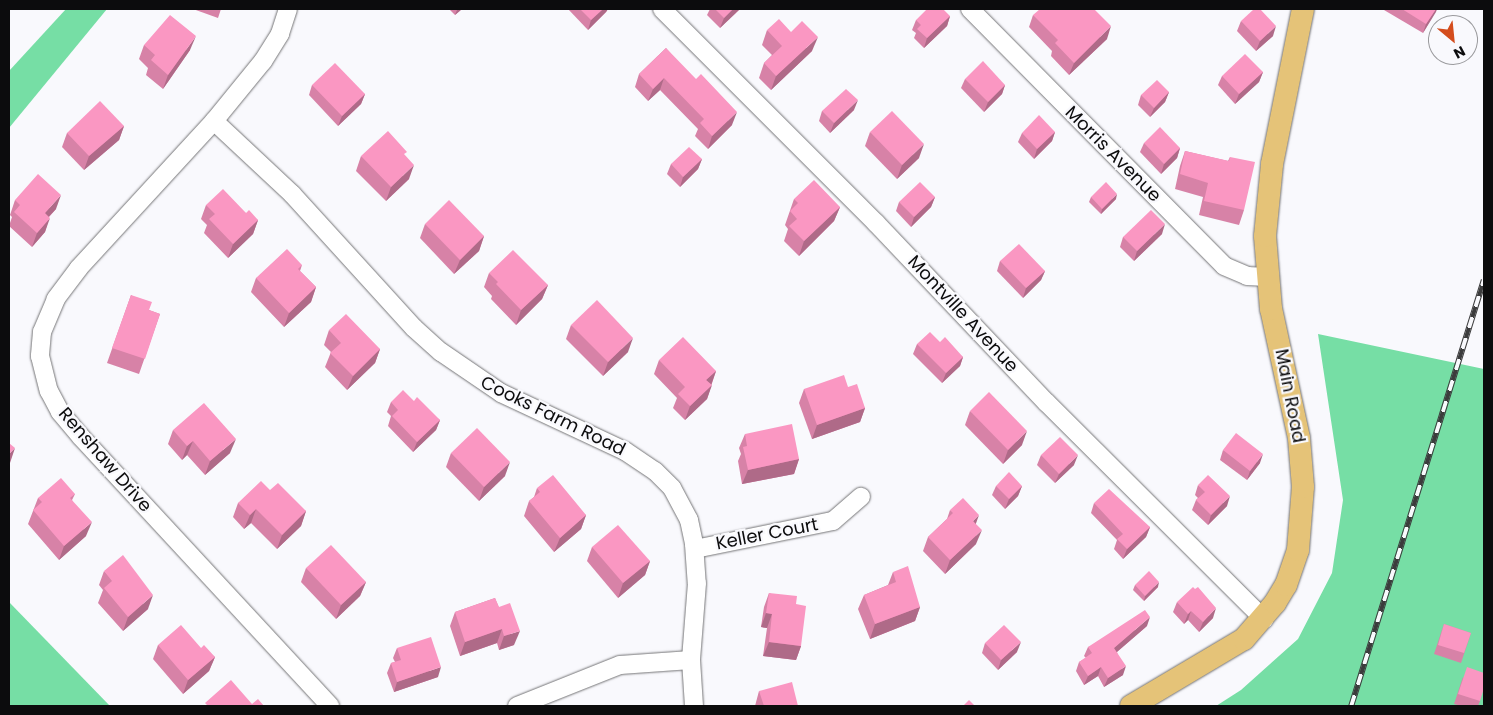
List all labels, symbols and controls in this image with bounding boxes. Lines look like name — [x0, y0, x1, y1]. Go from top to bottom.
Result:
north arrow — [1428, 15, 1478, 65]
text: N — [1450, 41, 1469, 64]
street label: Morris Avenue — [1061, 102, 1165, 206]
street label: Montville Avenue — [903, 251, 1023, 377]
street label: Main Road — [1270, 347, 1310, 445]
street label: Cooks Farm Road — [477, 372, 629, 460]
street label: Renshaw Drive — [54, 403, 156, 517]
street label: Keller Court — [714, 514, 820, 554]

